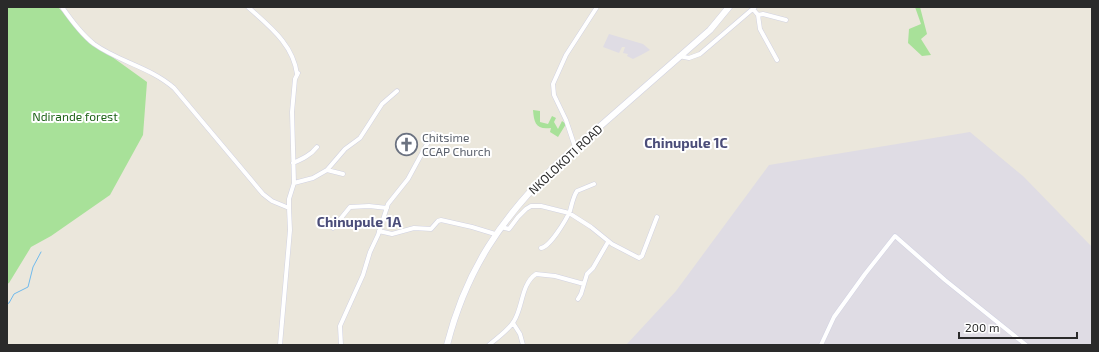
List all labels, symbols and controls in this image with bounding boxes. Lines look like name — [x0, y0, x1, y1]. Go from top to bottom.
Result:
park label: Ndirande forest — [32, 109, 118, 123]
street label: NKOLOKOTI ROAD — [525, 121, 605, 197]
place label: Chitsime CCAP Church — [422, 130, 491, 158]
church icon: Chitsime CCAP Church — [393, 131, 419, 157]
district label: Chinupule 1C — [644, 134, 728, 151]
district label: Chinupule 1A — [317, 213, 402, 230]
scale bar — [959, 314, 1077, 340]
text: 200 m — [965, 320, 999, 334]

